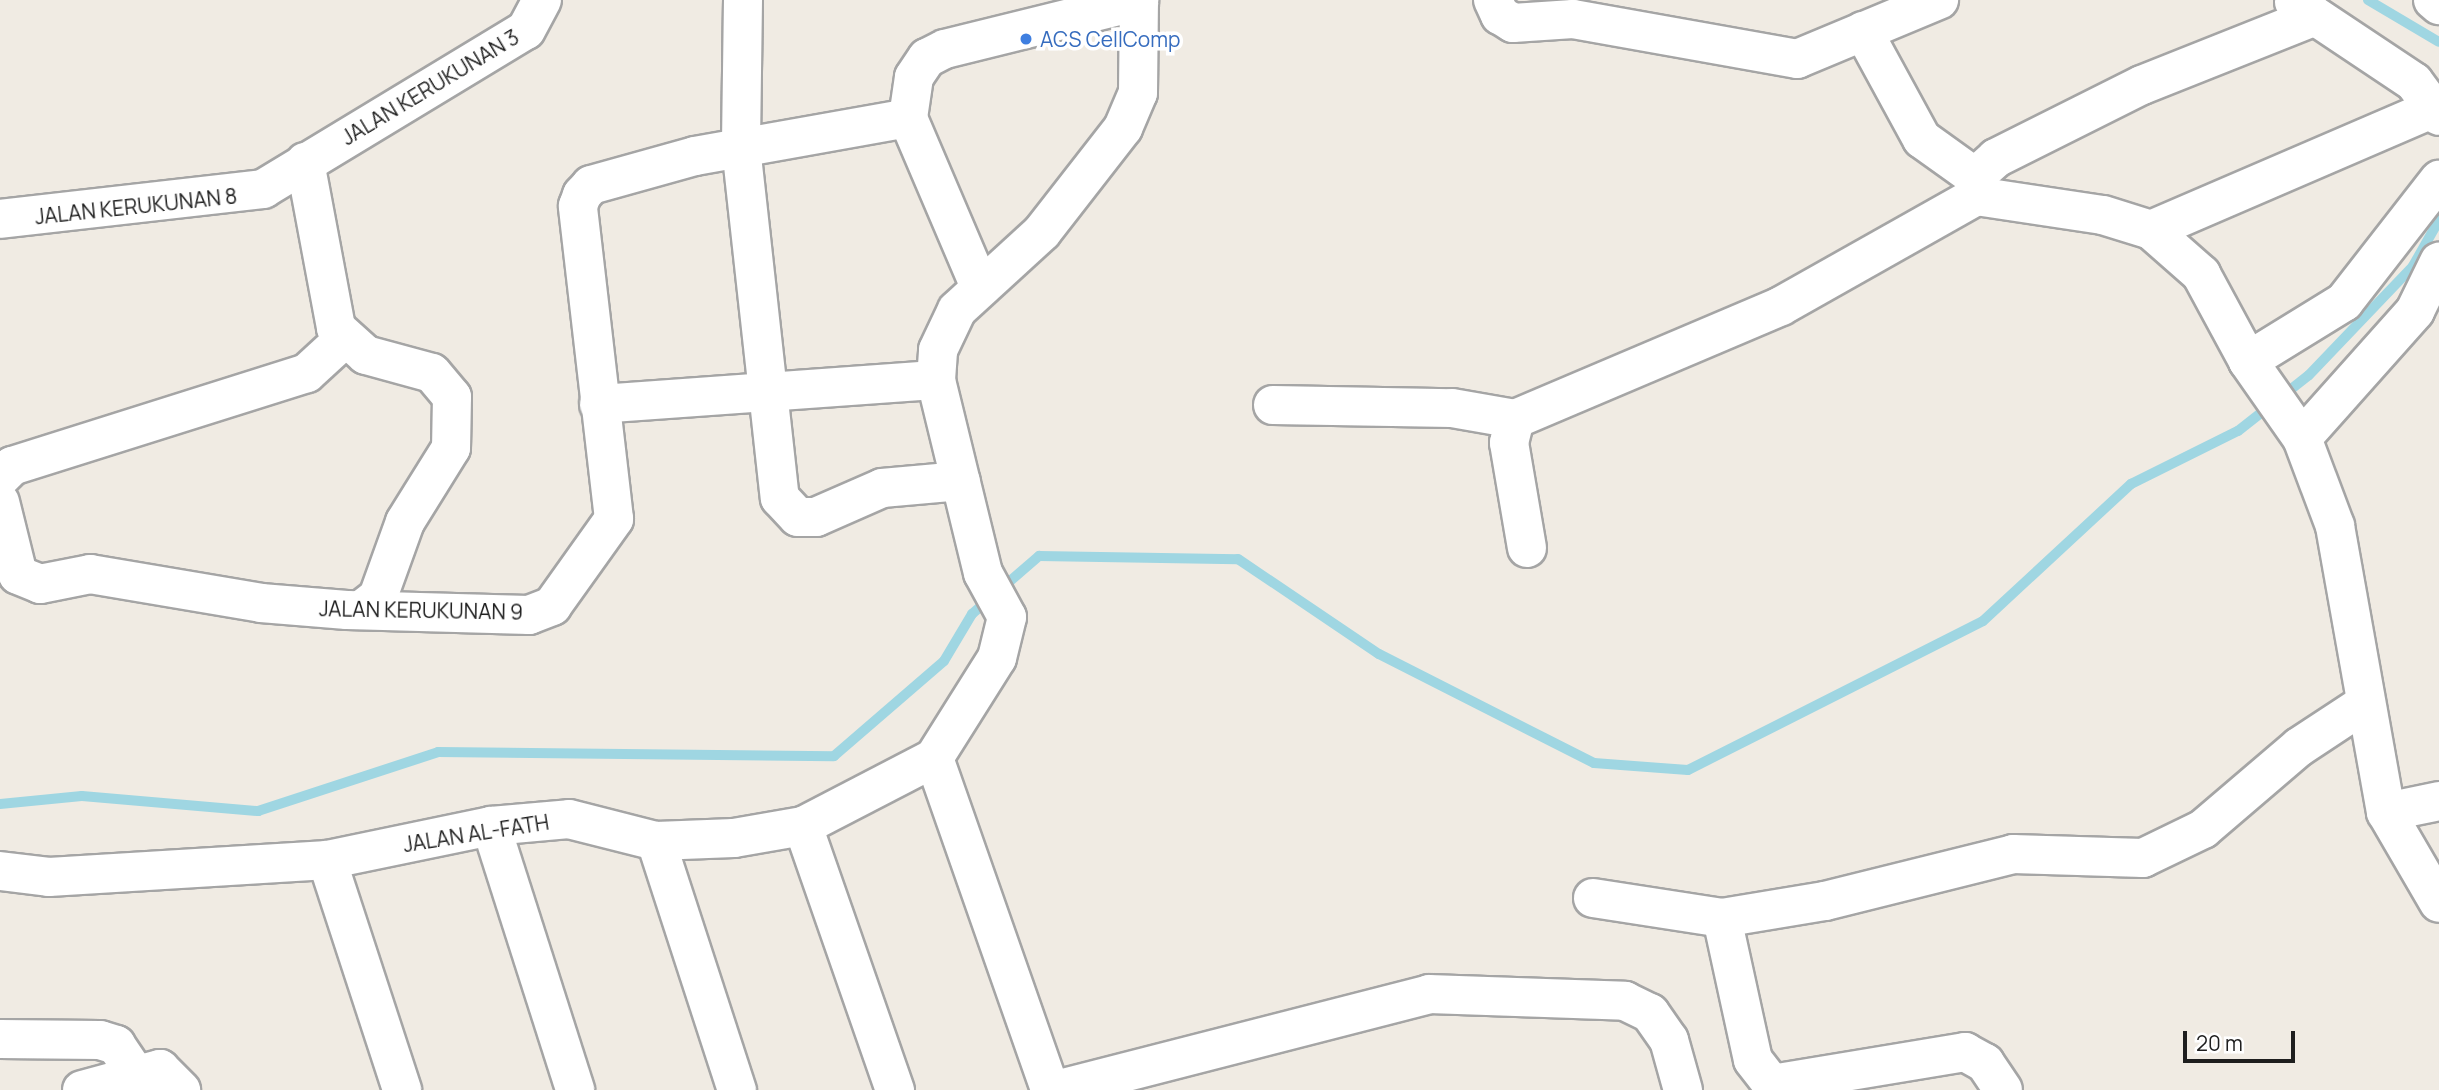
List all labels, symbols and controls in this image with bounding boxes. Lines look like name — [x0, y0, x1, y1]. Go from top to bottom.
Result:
street label: JALAN KERUKUNAN 3 — [337, 24, 523, 150]
place label: ACS CellComp — [1040, 26, 1180, 52]
marker: ACS CellComp — [1018, 31, 1034, 47]
street label: JALAN KERUKUNAN 8 — [34, 183, 238, 229]
street label: JALAN KERUKUNAN 9 — [319, 596, 523, 624]
street label: JALAN AL-FATH — [401, 809, 551, 857]
scale bar — [2187, 1016, 2299, 1060]
text: 20 m — [2196, 1029, 2243, 1057]

